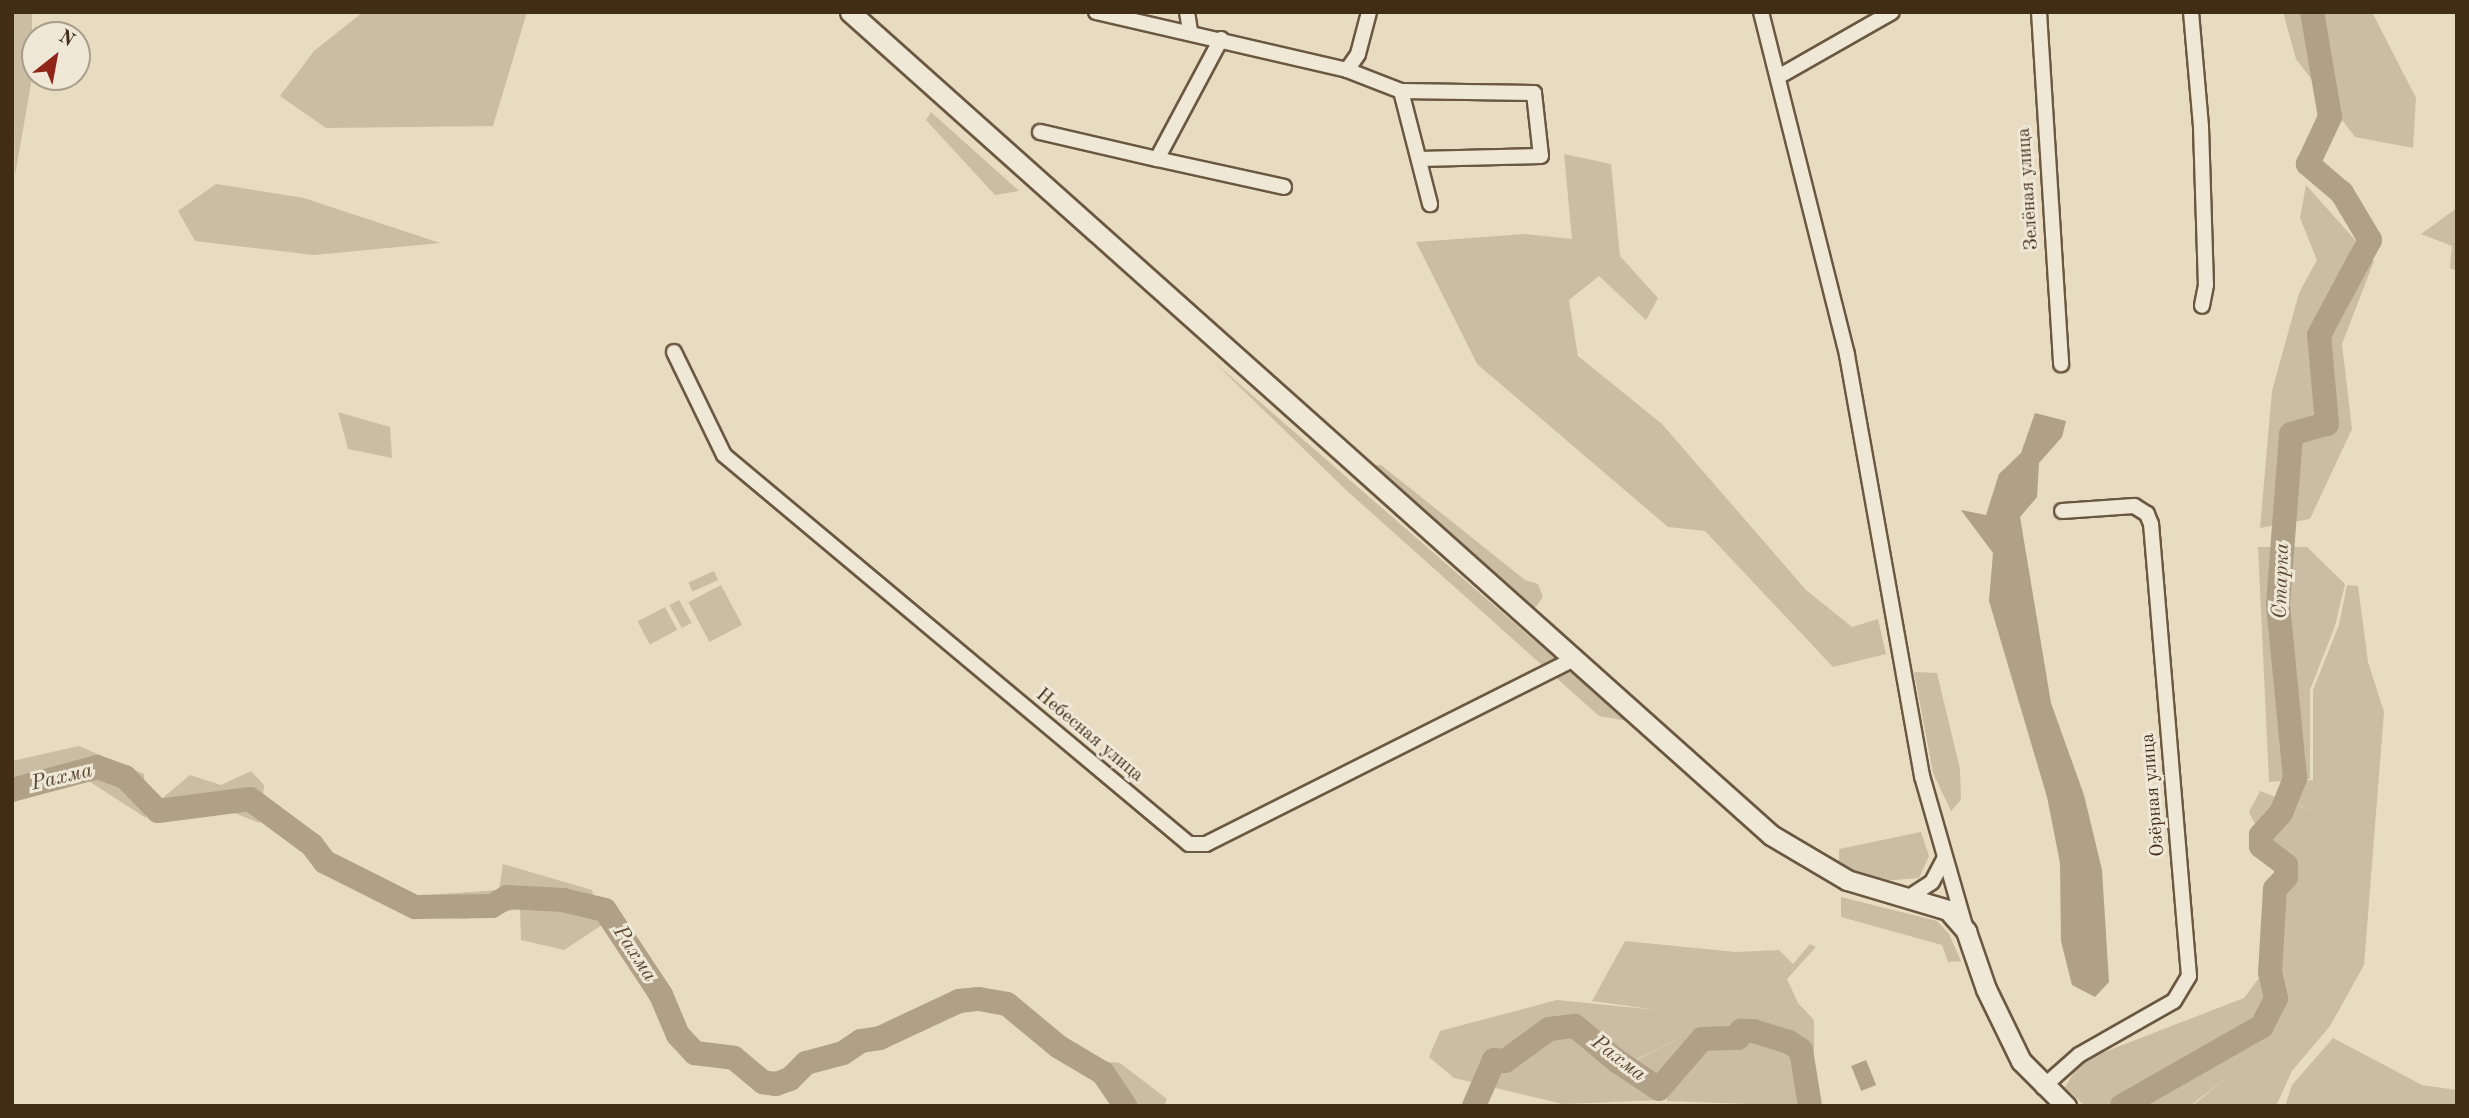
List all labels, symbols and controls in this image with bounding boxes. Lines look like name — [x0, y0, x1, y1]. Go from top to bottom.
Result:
north arrow — [21, 21, 91, 91]
text: N — [55, 27, 77, 51]
street label: Зелёная улица — [2013, 127, 2045, 251]
water label: Старка — [2268, 542, 2296, 620]
street label: Небесная улица — [1030, 684, 1148, 788]
street label: Озёрная улица — [2137, 732, 2171, 858]
water label: Рахма — [29, 759, 95, 797]
water label: Рахма — [607, 921, 661, 987]
water label: Рахма — [1586, 1030, 1650, 1088]

